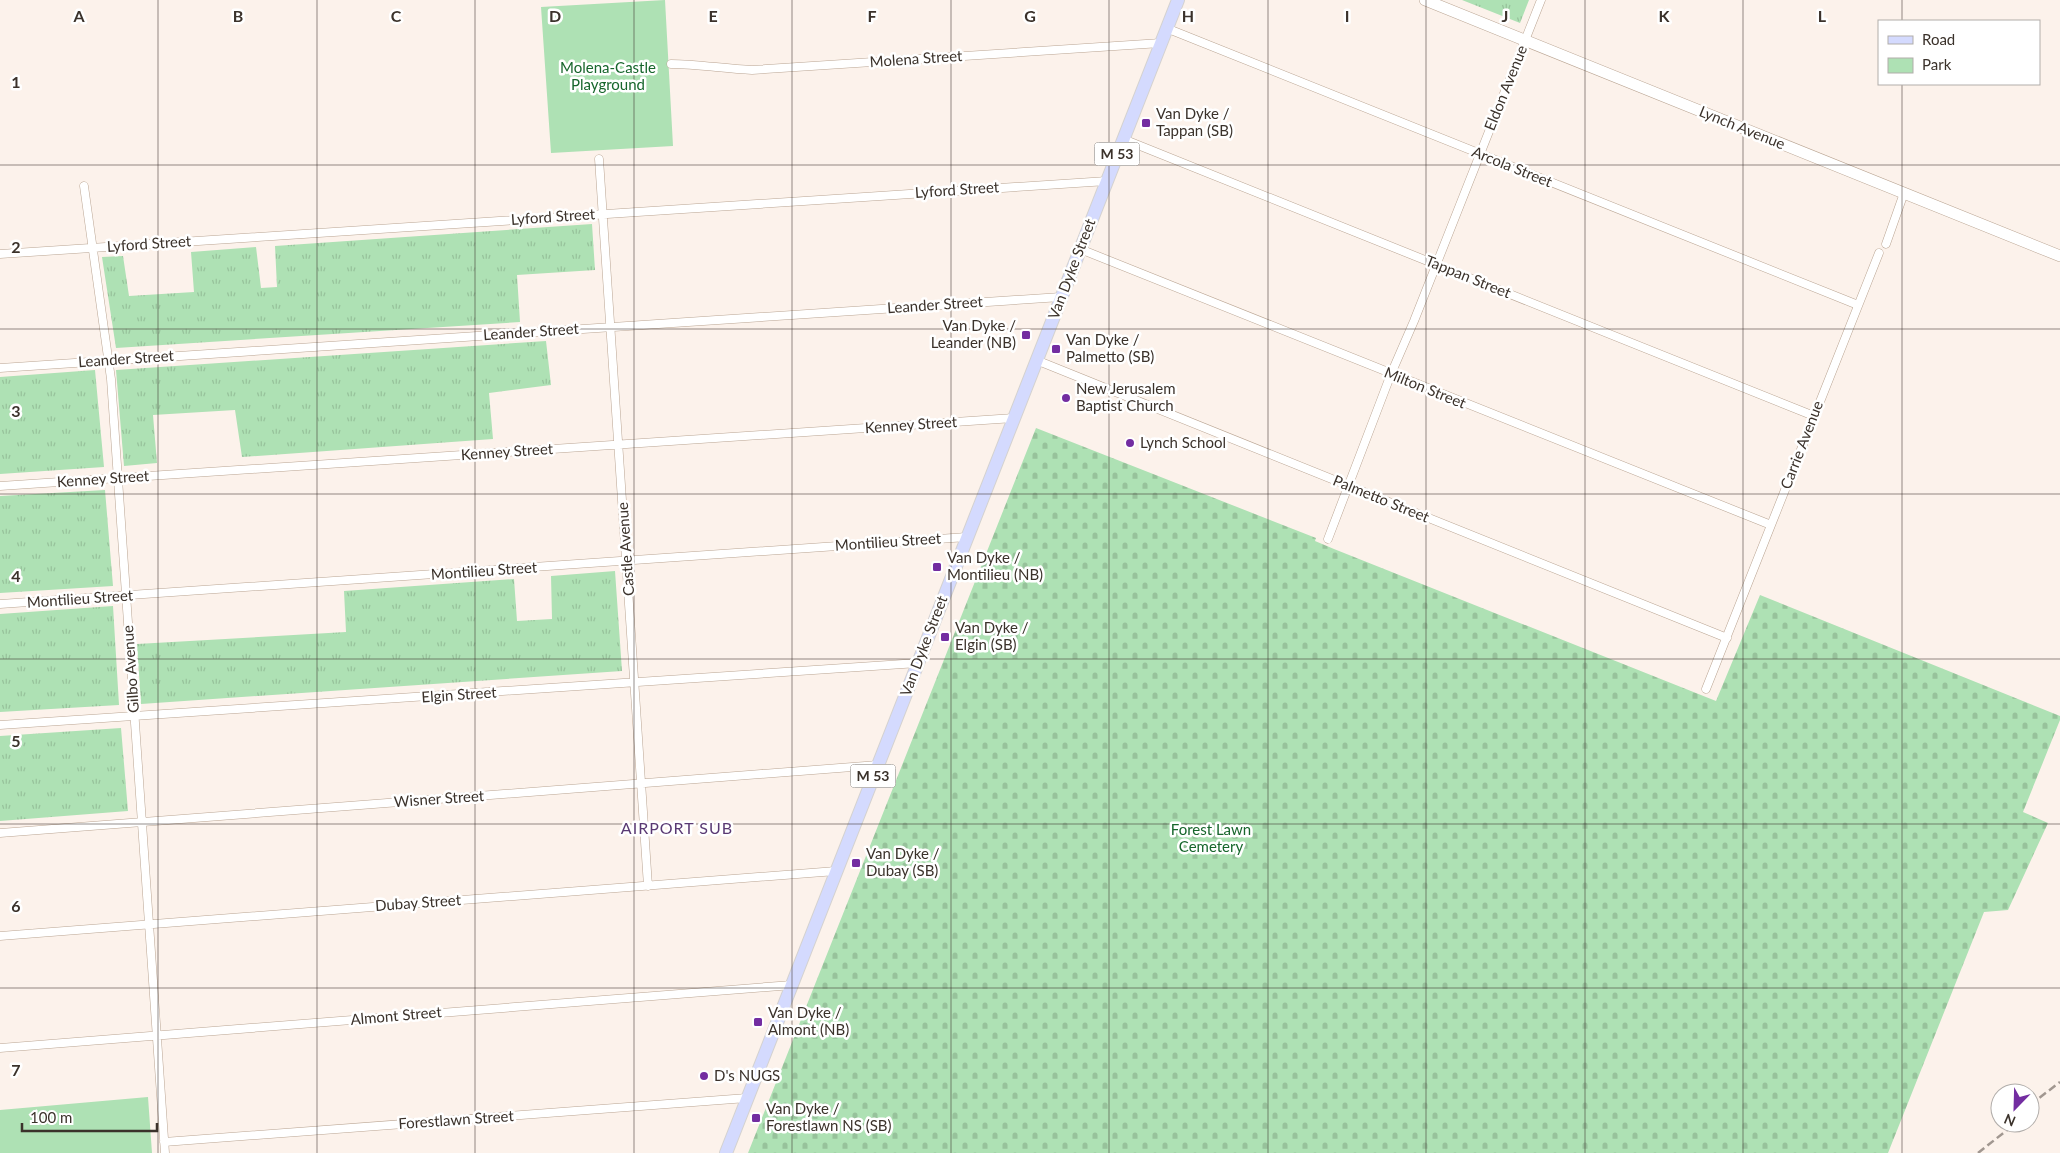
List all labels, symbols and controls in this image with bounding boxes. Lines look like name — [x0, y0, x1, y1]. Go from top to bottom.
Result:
text: A — [72, 6, 85, 25]
text: B — [233, 6, 243, 25]
text: C — [391, 6, 402, 25]
text: D — [549, 6, 561, 25]
text: E — [708, 6, 718, 25]
text: F — [867, 6, 877, 25]
text: G — [1024, 6, 1036, 25]
text: H — [1182, 6, 1194, 25]
text: I — [1345, 6, 1349, 25]
text: J — [1502, 6, 1508, 25]
text: K — [1659, 6, 1671, 25]
text: L — [1818, 6, 1827, 25]
legend — [1878, 20, 2040, 85]
text: Road — [1922, 30, 1955, 48]
street label: Eldon Avenue — [1480, 42, 1530, 133]
street label: Molena Street — [869, 46, 963, 70]
text: Park — [1922, 55, 1952, 73]
park label: Molena-Castle Playground — [560, 58, 656, 93]
text: 1 — [11, 72, 21, 91]
street label: Lynch Avenue — [1697, 102, 1788, 152]
place label: Van Dyke / Tappan (SB) — [1156, 104, 1233, 139]
marker: Van Dyke / Tappan (SB) — [1140, 117, 1152, 129]
road number: M 53 — [1094, 142, 1140, 166]
street label: Arcola Street — [1470, 142, 1556, 191]
street label: Lyford Street — [914, 177, 1000, 201]
street label: Lyford Street — [510, 204, 596, 228]
street label: Van Dyke Street — [1044, 215, 1099, 321]
street label: Lyford Street — [106, 231, 192, 255]
text: 2 — [11, 237, 21, 256]
street label: Tappan Street — [1423, 251, 1514, 302]
street label: Leander Street — [887, 292, 984, 316]
place label: Van Dyke / Leander (NB) — [931, 316, 1016, 351]
street label: Leander Street — [483, 319, 580, 343]
marker: Van Dyke / Leander (NB) — [1020, 329, 1032, 341]
place label: Van Dyke / Palmetto (SB) — [1066, 330, 1154, 365]
marker: Van Dyke / Palmetto (SB) — [1050, 343, 1062, 355]
street label: Leander Street — [78, 346, 175, 370]
street label: Milton Street — [1382, 363, 1469, 412]
place label: New Jerusalem Baptist Church — [1076, 379, 1176, 414]
marker: New Jerusalem Baptist Church — [1060, 392, 1072, 404]
street label: Carrie Avenue — [1776, 398, 1826, 491]
text: 3 — [11, 401, 21, 420]
street label: Kenney Street — [864, 412, 958, 436]
place label: Lynch School — [1140, 433, 1226, 451]
marker: Lynch School — [1124, 437, 1136, 449]
street label: Kenney Street — [460, 439, 554, 463]
street label: Kenney Street — [56, 466, 150, 490]
street label: Palmetto Street — [1331, 471, 1433, 526]
street label: Castle Avenue — [613, 502, 637, 596]
street label: Montilieu Street — [834, 528, 942, 554]
place label: Van Dyke / Montilieu (NB) — [947, 548, 1043, 583]
street label: Montilieu Street — [430, 557, 538, 583]
marker: Van Dyke / Montilieu (NB) — [931, 561, 943, 573]
text: 4 — [11, 566, 21, 585]
street label: Montilieu Street — [26, 585, 134, 611]
street label: Van Dyke Street — [896, 592, 951, 698]
place label: Van Dyke / Elgin (SB) — [955, 618, 1029, 653]
street label: Gilbo Avenue — [118, 625, 142, 714]
marker: Van Dyke / Elgin (SB) — [939, 631, 951, 643]
street label: Elgin Street — [421, 682, 498, 706]
text: 5 — [11, 731, 21, 750]
road number: M 53 — [850, 764, 896, 788]
street label: Wisner Street — [393, 786, 485, 810]
district label: AIRPORT SUB — [621, 818, 733, 837]
park label: Forest Lawn Cemetery — [1171, 820, 1251, 855]
place label: Van Dyke / Dubay (SB) — [866, 844, 940, 879]
marker: Van Dyke / Dubay (SB) — [850, 857, 862, 869]
street label: Dubay Street — [374, 890, 462, 914]
text: 6 — [11, 896, 21, 915]
street label: Almont Street — [350, 1002, 443, 1028]
place label: Van Dyke / Almont (NB) — [768, 1003, 849, 1038]
marker: Van Dyke / Almont (NB) — [752, 1016, 764, 1028]
text: 7 — [11, 1060, 21, 1079]
place label: D's NUGS — [714, 1066, 780, 1084]
marker: D's NUGS — [698, 1070, 710, 1082]
north arrow — [1990, 1083, 2040, 1133]
place label: Van Dyke / Forestlawn NS (SB) — [766, 1099, 892, 1134]
scale bar — [22, 1100, 158, 1132]
street label: Forestlawn Street — [398, 1106, 515, 1132]
text: 100 m — [30, 1108, 72, 1126]
text: N — [2001, 1110, 2018, 1130]
marker: Van Dyke / Forestlawn NS (SB) — [750, 1112, 762, 1124]

